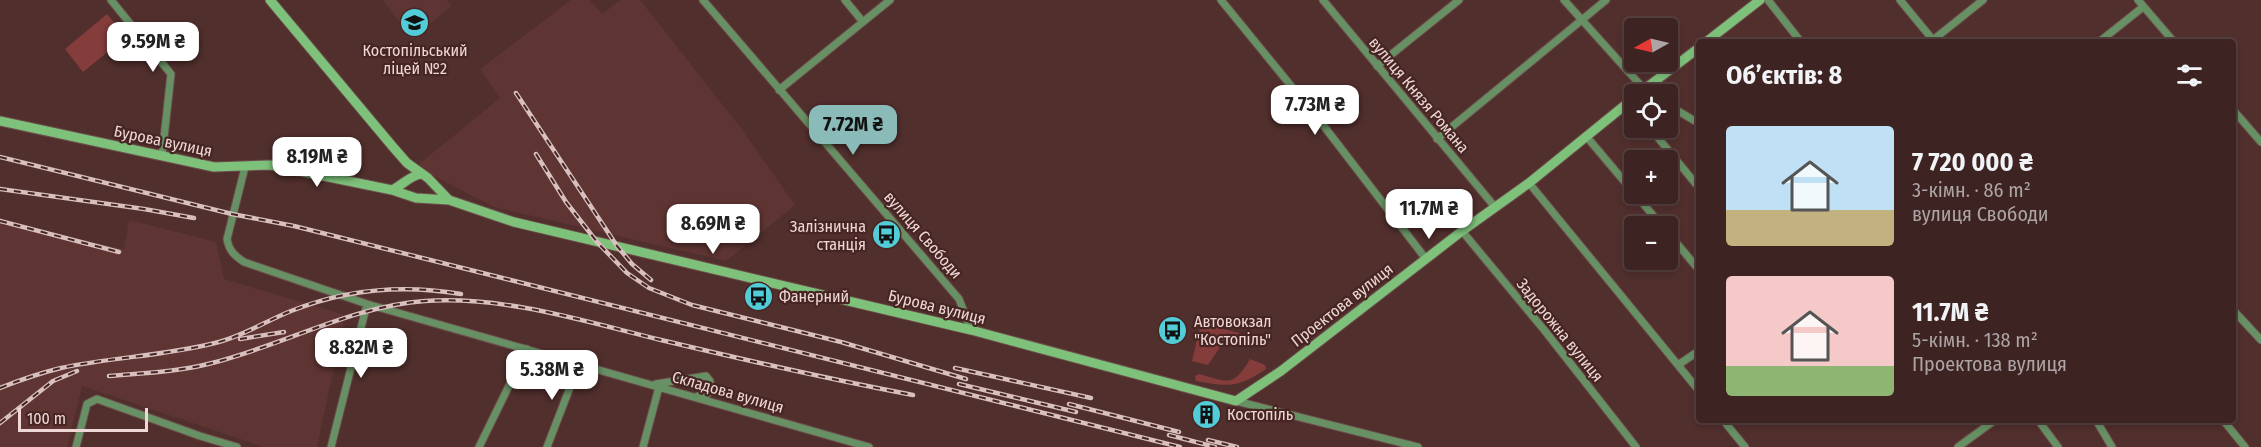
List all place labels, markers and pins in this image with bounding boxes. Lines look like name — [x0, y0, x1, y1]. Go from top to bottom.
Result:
school or university icon: Костопільський ліцей №2 — [399, 6, 431, 38]
pin: 9.59M ₴ — [98, 22, 208, 73]
place label: Костопільський ліцей №2 — [362, 41, 468, 78]
pin: 7.73M ₴ — [1260, 85, 1370, 136]
pin: 7.72M ₴ — [798, 105, 908, 156]
pin: 8.19M ₴ — [262, 137, 372, 188]
pin: 11.7M ₴ — [1374, 189, 1484, 240]
pin: 8.69M ₴ — [658, 204, 768, 255]
place label: Залізнична станція — [790, 217, 866, 254]
bus stop icon: Залізнична станція — [871, 219, 903, 251]
bus stop icon: Фанерний — [742, 280, 774, 312]
place label: Фанерний — [779, 287, 849, 306]
place label: Автовокзал "Костопіль" — [1194, 312, 1272, 349]
bus stop icon: Автовокзал "Костопіль" — [1157, 314, 1189, 346]
pin: 8.82M ₴ — [306, 328, 416, 379]
pin: 5.38M ₴ — [497, 350, 607, 401]
building icon: Костопіль — [1190, 398, 1222, 430]
place label: Костопіль — [1227, 405, 1293, 424]

